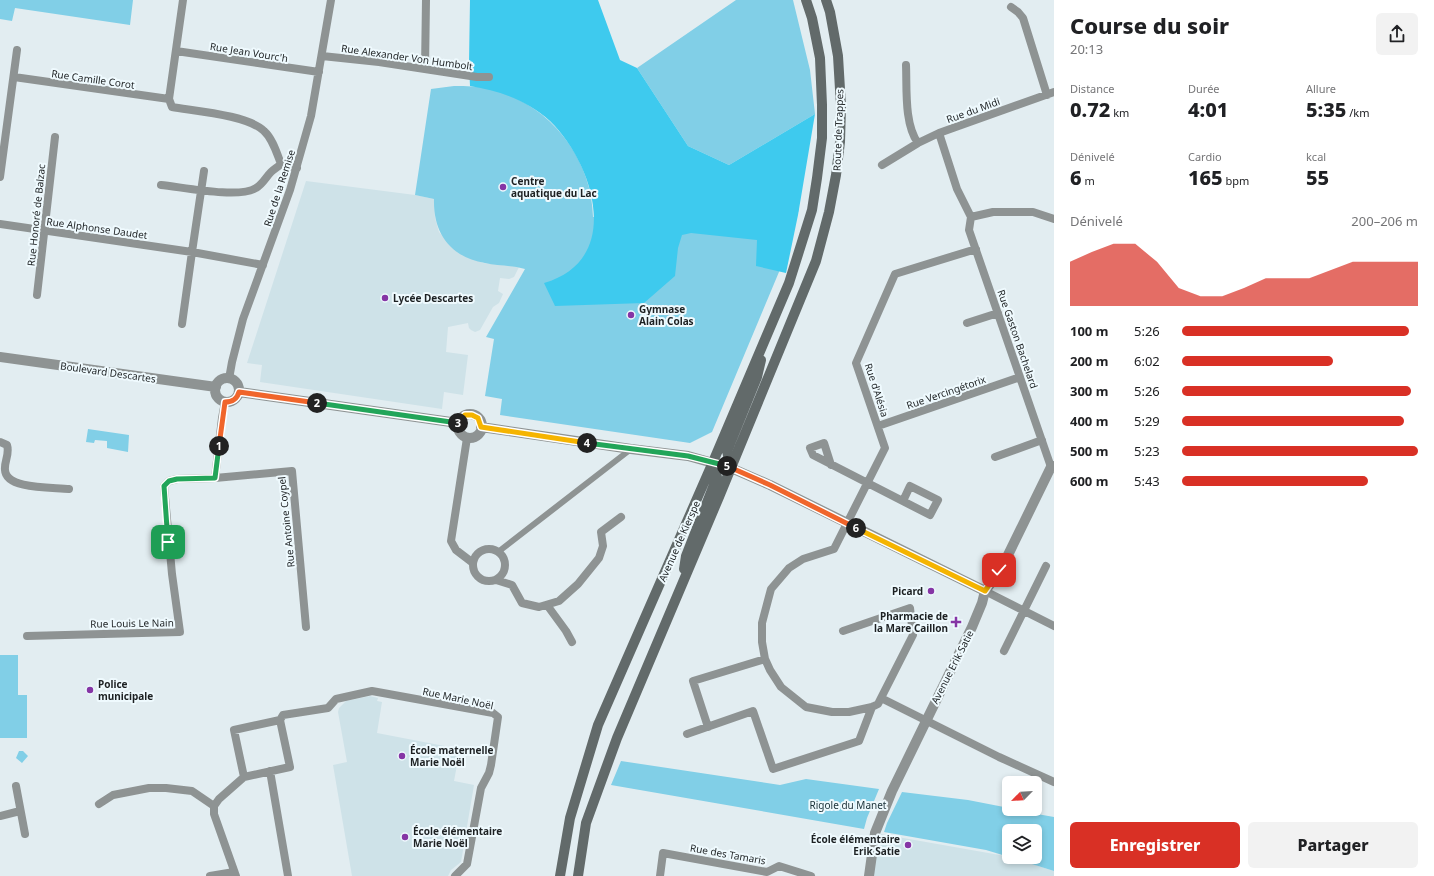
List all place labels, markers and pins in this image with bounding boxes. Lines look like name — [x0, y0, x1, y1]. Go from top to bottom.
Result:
place label: Centre aquatique du Lac — [511, 174, 597, 200]
marker: Centre aquatique du Lac — [498, 182, 508, 192]
place label: Lycée Descartes — [393, 291, 473, 305]
marker: Lycée Descartes — [380, 293, 390, 303]
place label: Gymnase Alain Colas — [639, 302, 694, 328]
marker: Gymnase Alain Colas — [626, 310, 636, 320]
pin: 2 — [307, 393, 327, 413]
pin: 3 — [448, 413, 468, 433]
pin: 4 — [577, 433, 597, 453]
pin: 1 — [209, 436, 229, 456]
pin: 5 — [717, 456, 737, 476]
pin: 6 — [846, 518, 866, 538]
pin — [151, 525, 185, 559]
pin — [982, 553, 1016, 587]
place label: Picard — [892, 584, 923, 598]
marker: Picard — [926, 586, 936, 596]
place label: Pharmacie de la Mare Caillon — [874, 609, 948, 635]
marker: Pharmacie de la Mare Caillon — [951, 617, 961, 627]
place label: Police municipale — [98, 677, 153, 703]
marker: Police municipale — [85, 685, 95, 695]
place label: École maternelle Marie Noël — [410, 743, 494, 769]
marker: École maternelle Marie Noël — [397, 751, 407, 761]
place label: École élémentaire Marie Noël — [413, 824, 502, 850]
marker: École élémentaire Marie Noël — [400, 832, 410, 842]
place label: École élémentaire Erik Satie — [811, 832, 900, 858]
marker: École élémentaire Erik Satie — [903, 840, 913, 850]

